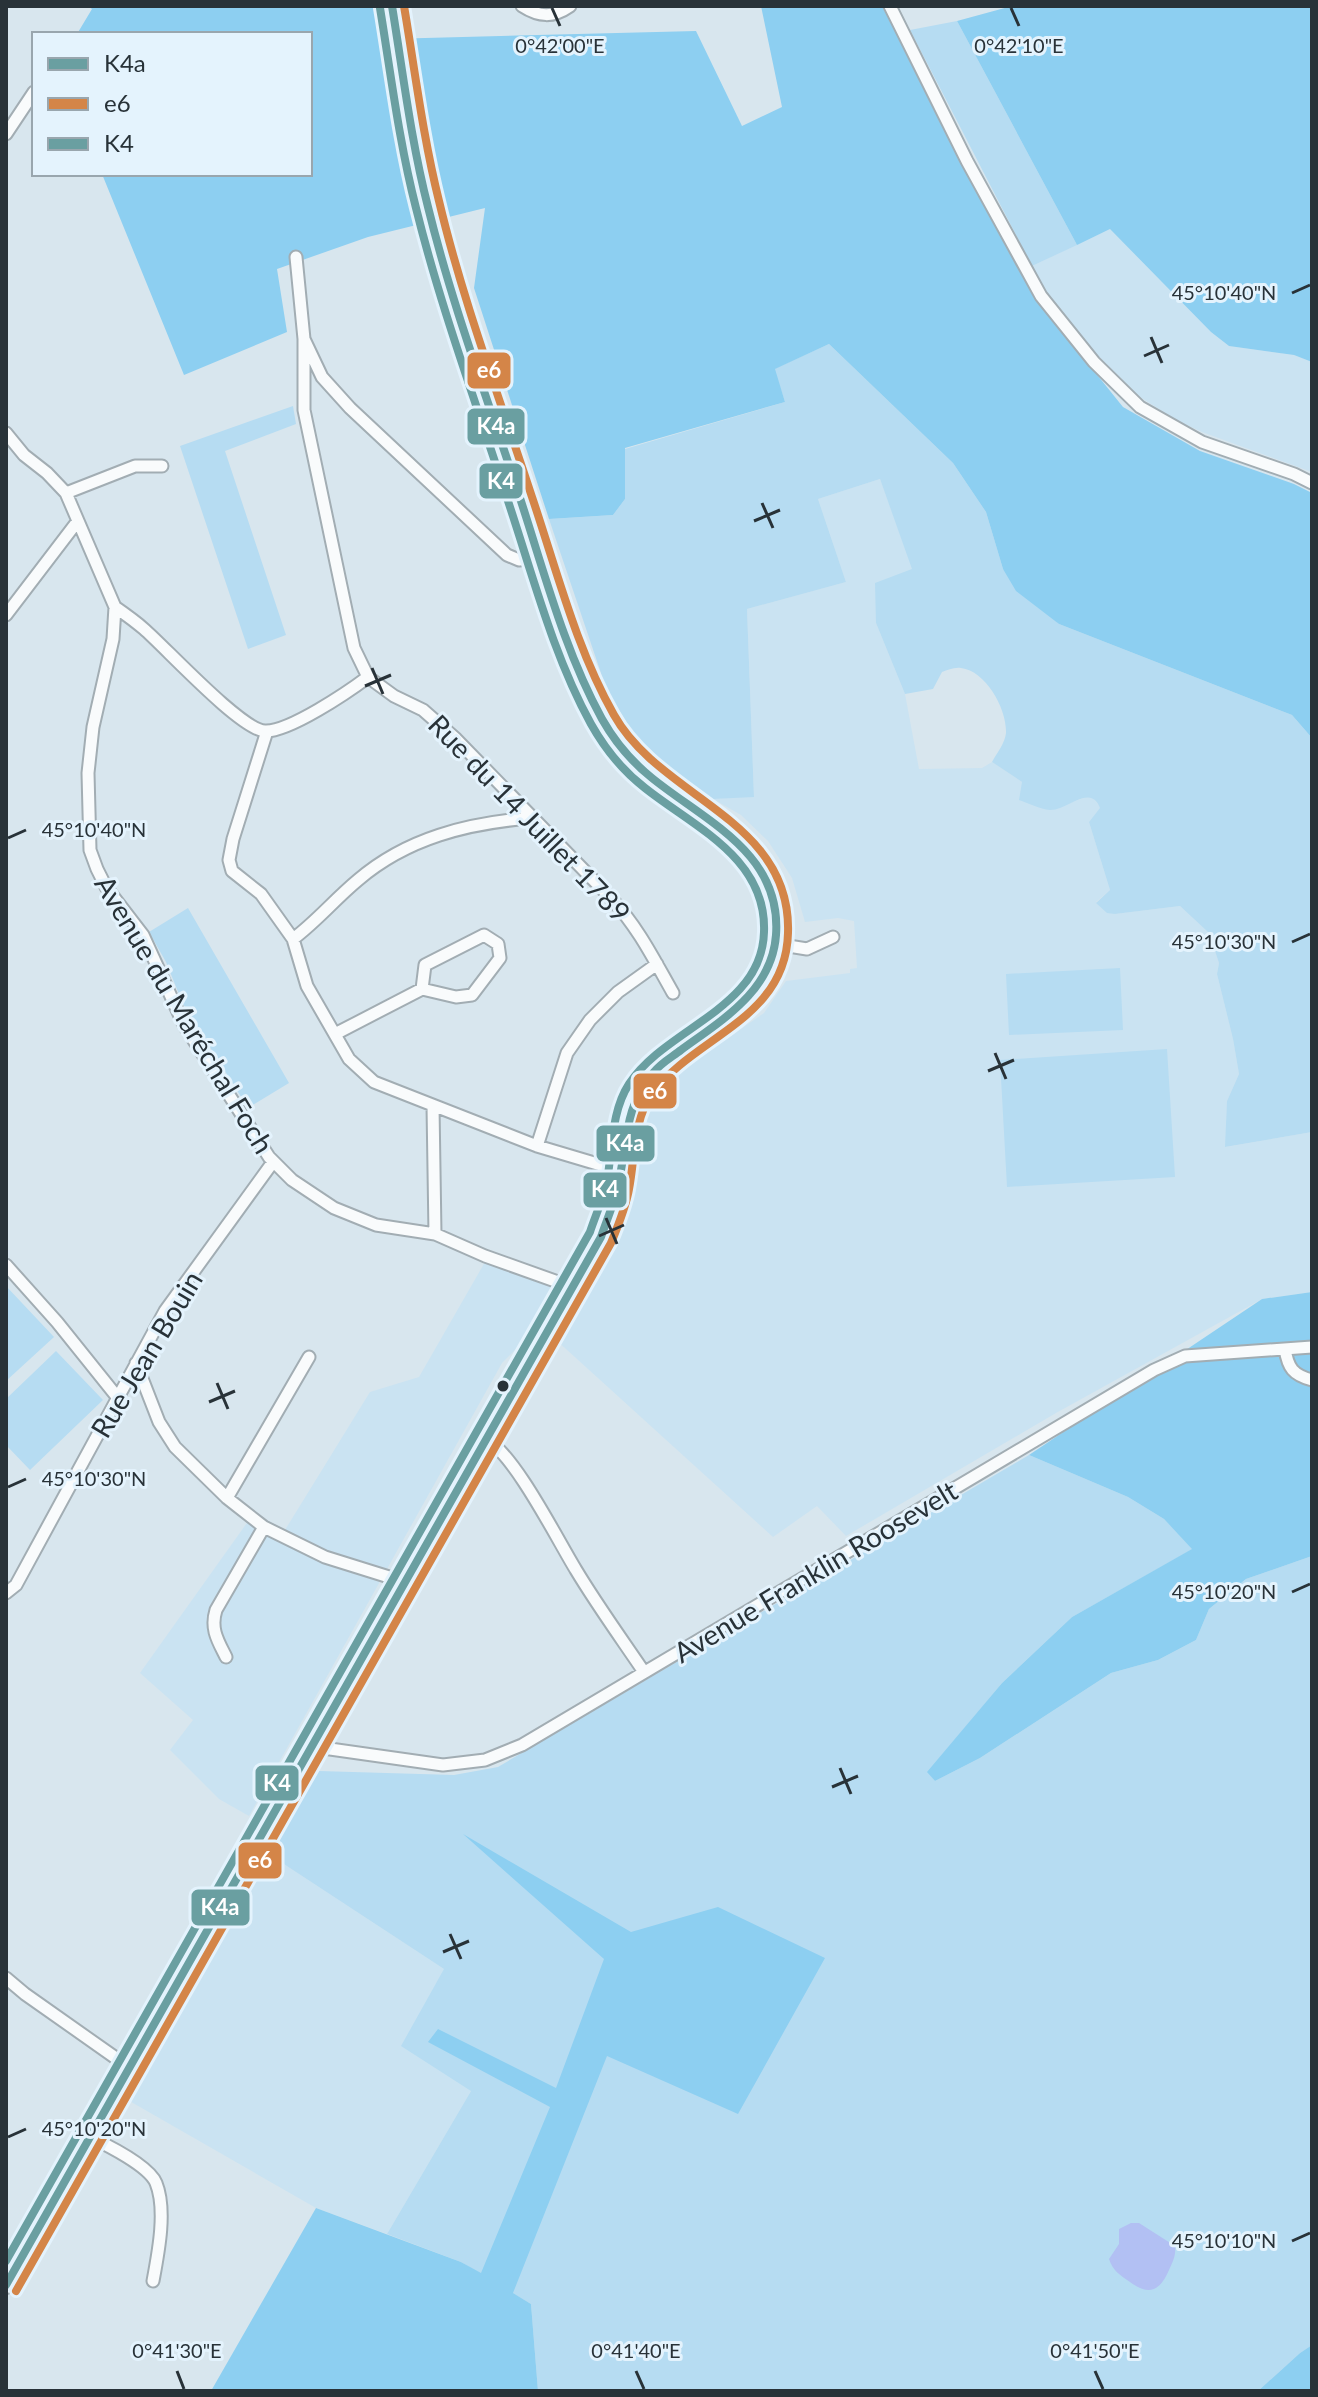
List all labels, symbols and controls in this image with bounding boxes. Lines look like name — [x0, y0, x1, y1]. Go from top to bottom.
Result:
legend — [32, 32, 312, 176]
text: 0°42'00"E — [515, 33, 605, 57]
text: 0°42'10"E — [974, 33, 1064, 57]
text: K4a — [104, 48, 146, 77]
text: e6 — [104, 88, 131, 117]
text: K4 — [104, 128, 134, 157]
text: 45°10'40"N — [1172, 280, 1276, 304]
line badge: e6 — [466, 351, 512, 390]
text: e6 — [477, 356, 501, 383]
line badge: K4a — [466, 407, 526, 446]
text: K4a — [476, 412, 516, 439]
line badge: K4 — [478, 462, 524, 500]
text: K4 — [487, 467, 515, 494]
street label: Rue du 14 Juillet 1789 — [422, 707, 638, 929]
text: 45°10'40"N — [42, 817, 146, 841]
street label: Avenue du Maréchal Foch — [88, 869, 282, 1159]
text: 45°10'30"N — [1172, 929, 1276, 953]
line badge: e6 — [632, 1072, 678, 1110]
text: e6 — [643, 1077, 667, 1104]
line badge: K4a — [595, 1124, 656, 1163]
text: K4a — [605, 1129, 645, 1156]
line badge: K4 — [582, 1171, 628, 1209]
text: K4 — [591, 1175, 619, 1202]
street label: Rue Jean Bouin — [83, 1265, 209, 1443]
unlabelled marker — [495, 1378, 511, 1394]
text: 45°10'30"N — [42, 1466, 146, 1490]
street label: Avenue Franklin Roosevelt — [667, 1473, 963, 1669]
text: 45°10'20"N — [1172, 1579, 1276, 1603]
line badge: K4 — [254, 1764, 300, 1802]
text: K4 — [263, 1769, 291, 1796]
line badge: e6 — [237, 1841, 283, 1880]
text: e6 — [248, 1846, 272, 1873]
line badge: K4a — [190, 1888, 251, 1927]
text: K4a — [200, 1893, 240, 1920]
text: 45°10'20"N — [42, 2116, 146, 2140]
text: 45°10'10"N — [1172, 2228, 1276, 2252]
text: 0°41'30"E — [132, 2338, 222, 2362]
text: 0°41'40"E — [591, 2338, 681, 2362]
text: 0°41'50"E — [1050, 2338, 1140, 2362]

